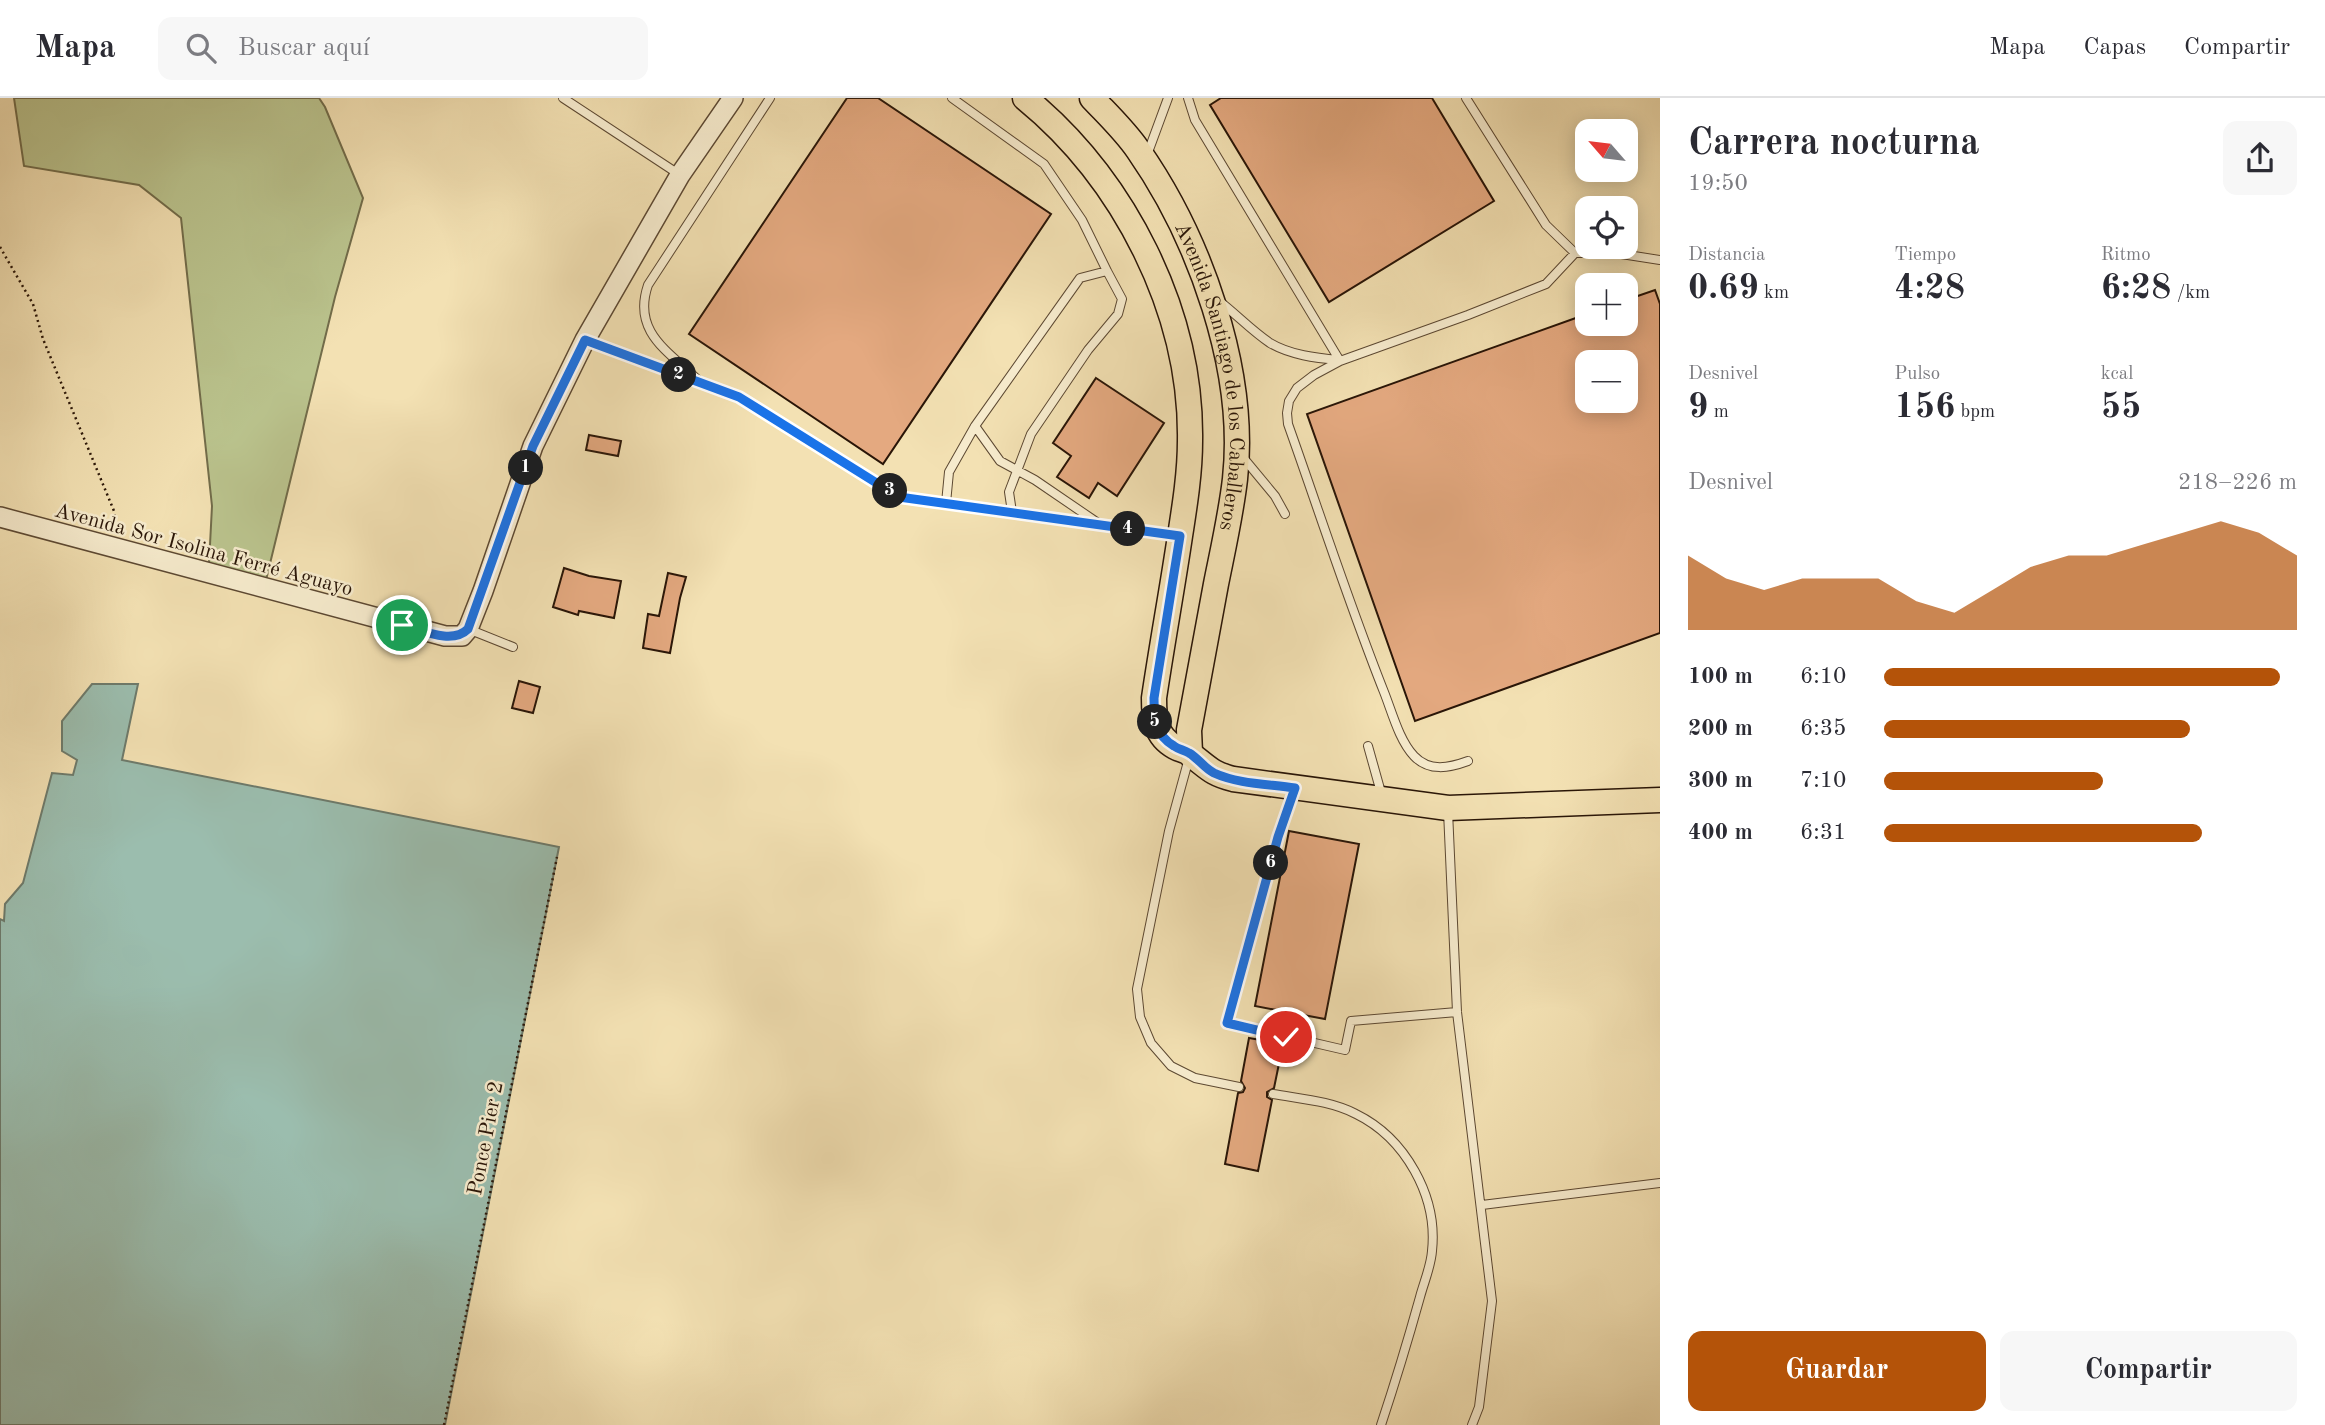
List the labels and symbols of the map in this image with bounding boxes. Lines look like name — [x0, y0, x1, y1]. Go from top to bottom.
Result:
north arrow — [1575, 119, 1638, 182]
street label: Avenida Santiago de los Caballeros — [1170, 219, 1246, 532]
pin: 2 — [662, 358, 696, 392]
pin: 1 — [508, 450, 544, 486]
pin: 3 — [872, 474, 908, 508]
street label: Avenida Sor Isolina Ferré Aguayo — [52, 500, 355, 600]
pin: 4 — [1110, 512, 1146, 546]
pin — [372, 595, 432, 655]
pin: 5 — [1138, 704, 1172, 740]
pin: 6 — [1254, 846, 1288, 880]
pin — [1256, 1007, 1316, 1067]
street label: Ponce Pier 2 — [465, 1079, 508, 1197]

